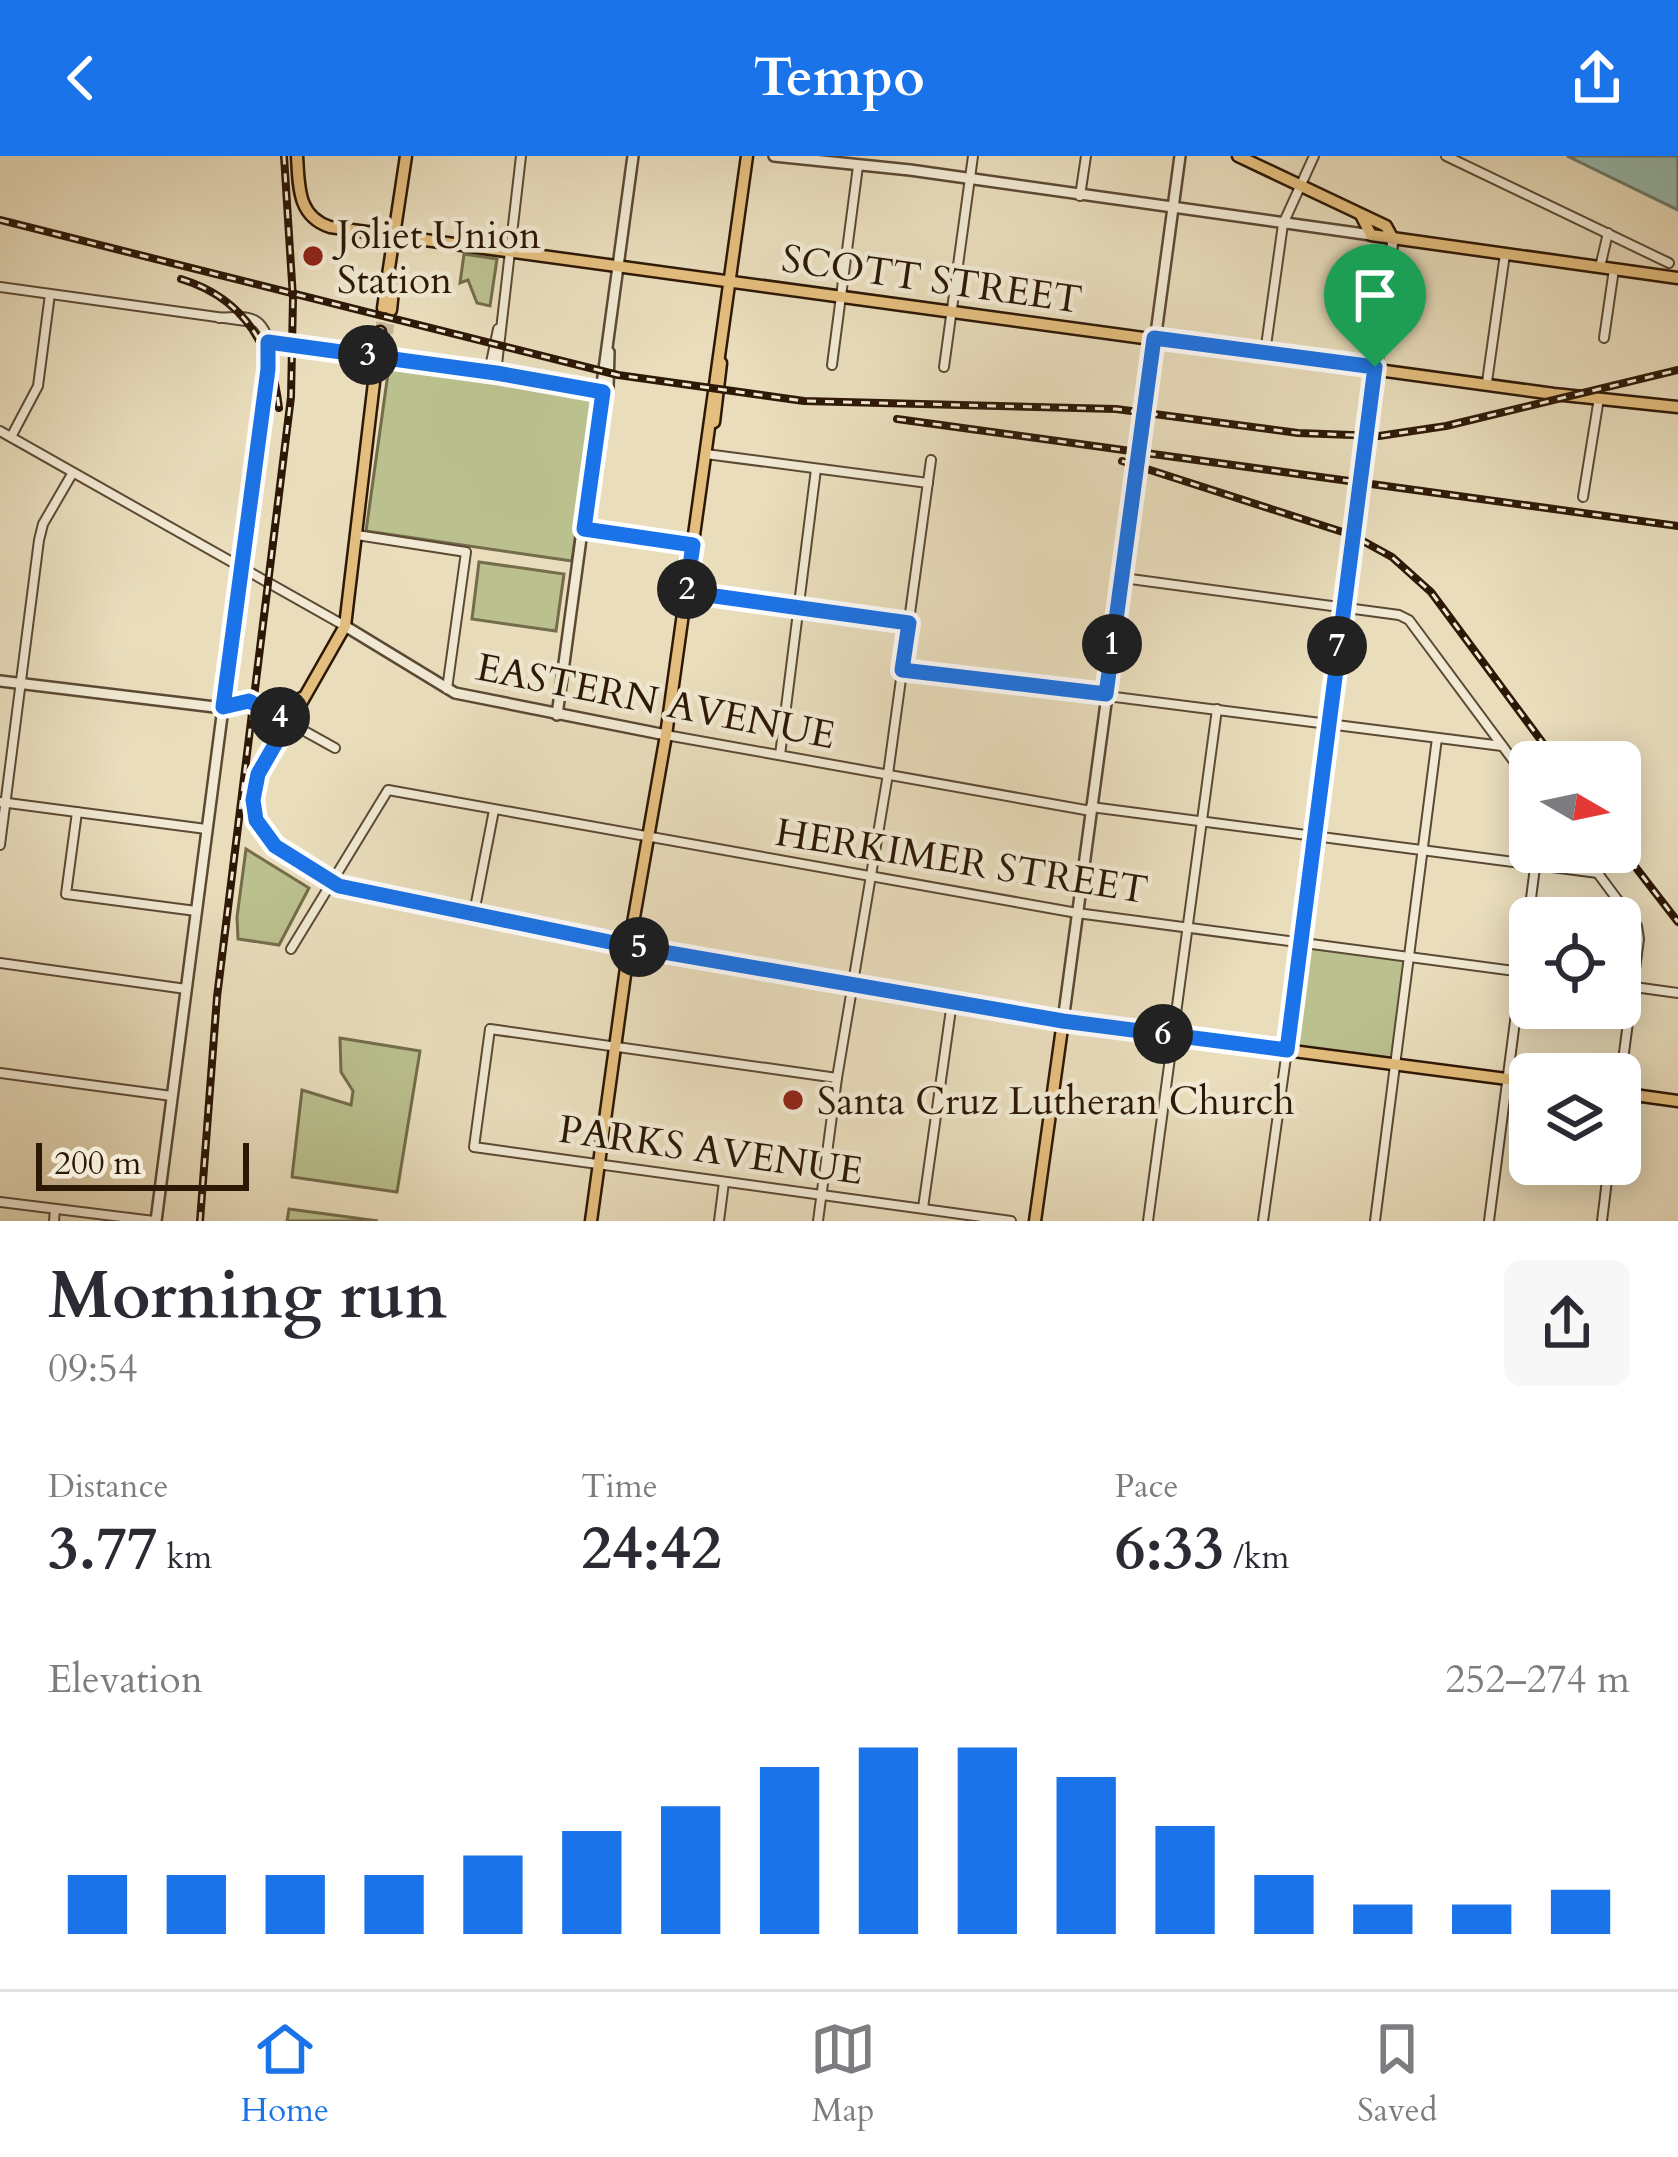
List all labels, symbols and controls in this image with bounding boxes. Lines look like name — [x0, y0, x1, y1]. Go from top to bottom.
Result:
text: Tempo — [753, 42, 925, 115]
icon: back — [48, 45, 114, 111]
icon: share — [1564, 45, 1630, 111]
place label: Joliet Union Station — [332, 209, 541, 307]
street label: SCOTT STREET — [778, 232, 1085, 327]
marker: Joliet Union Station — [300, 243, 326, 269]
pin — [1324, 244, 1426, 367]
icon: arrive — [1342, 262, 1408, 328]
pin: 3 — [338, 325, 398, 385]
text: 3 — [360, 332, 376, 377]
pin: 2 — [657, 559, 717, 619]
text: 2 — [679, 566, 695, 611]
pin: 1 — [1082, 614, 1142, 674]
pin: 7 — [1307, 616, 1367, 676]
text: 1 — [1104, 621, 1120, 666]
text: 7 — [1329, 623, 1345, 668]
street label: EASTERN AVENUE — [472, 641, 840, 762]
pin: 4 — [250, 687, 310, 747]
text: 4 — [272, 694, 288, 739]
north arrow — [1509, 741, 1641, 873]
map controls — [1509, 741, 1641, 1185]
street label: HERKIMER STREET — [772, 806, 1152, 917]
button: locate — [1509, 897, 1641, 1029]
pin: 5 — [609, 917, 669, 977]
text: 5 — [631, 924, 647, 969]
pin: 6 — [1133, 1004, 1193, 1064]
text: 6 — [1155, 1011, 1171, 1056]
button: layers — [1509, 1053, 1641, 1185]
place label: Santa Cruz Lutheran Church — [817, 1075, 1295, 1128]
marker: Santa Cruz Lutheran Church — [780, 1087, 806, 1113]
street label: PARKS AVENUE — [555, 1103, 866, 1198]
scale bar — [36, 1137, 249, 1190]
text: 200 m — [54, 1141, 141, 1186]
text: Morning run — [48, 1252, 447, 1341]
button: share — [1504, 1260, 1630, 1386]
text: 09:54 — [48, 1342, 138, 1395]
text: Distance — [48, 1464, 169, 1509]
text: Time — [581, 1464, 658, 1509]
text: Pace — [1115, 1464, 1178, 1509]
text: 3.77 — [48, 1509, 158, 1590]
text: 24:42 — [581, 1509, 722, 1590]
text: 6:33 — [1115, 1509, 1224, 1590]
text: km — [158, 1535, 212, 1580]
text: /km — [1224, 1535, 1289, 1580]
text: Elevation — [48, 1653, 203, 1706]
text: 252–274 m — [1445, 1653, 1630, 1706]
tab: Home — [241, 2016, 329, 2133]
tab: Map — [810, 2016, 876, 2133]
tab: Saved — [1357, 2016, 1437, 2133]

